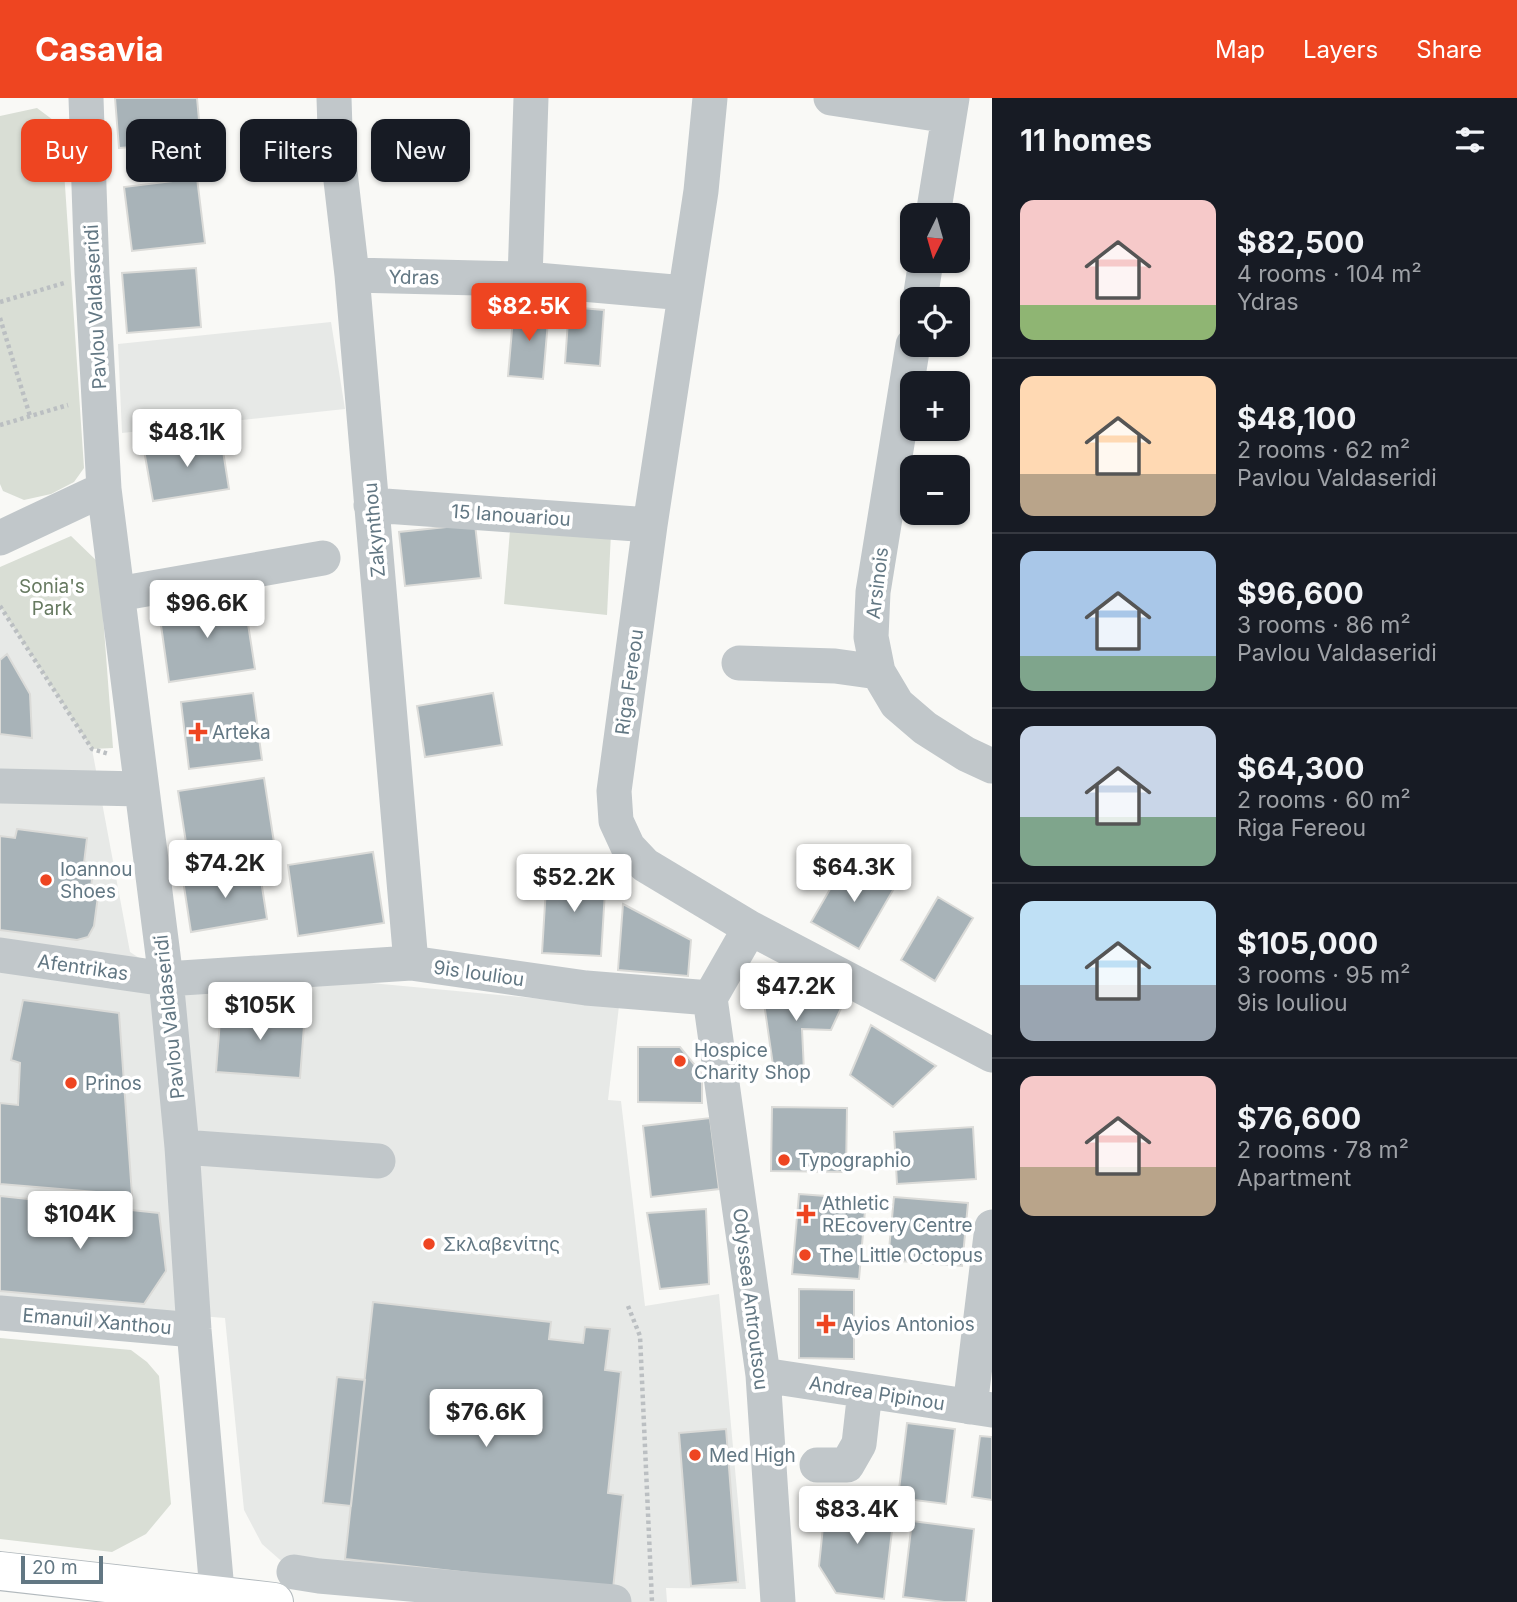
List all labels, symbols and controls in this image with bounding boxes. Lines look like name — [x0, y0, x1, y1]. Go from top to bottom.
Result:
text: Casavia — [35, 29, 164, 69]
text: Map — [1215, 35, 1265, 64]
text: Layers — [1303, 35, 1378, 64]
text: Share — [1416, 35, 1482, 64]
chip: Buy — [21, 119, 112, 182]
chip: Rent — [126, 119, 226, 182]
chip: Filters — [240, 119, 357, 182]
chip: New — [371, 119, 470, 182]
icon: filters — [1451, 121, 1489, 159]
text: 11 homes — [1020, 122, 1152, 158]
north arrow — [900, 203, 970, 273]
map controls — [900, 203, 970, 525]
street label: Pavlou Valdaseridi — [80, 224, 111, 390]
text: $82,500 — [1237, 224, 1365, 260]
icon: home — [1076, 228, 1160, 312]
text: 4 rooms · 104 m² — [1237, 260, 1422, 288]
street label: Ydras — [388, 266, 440, 289]
pin: $82.5K — [472, 284, 586, 343]
button: locate — [900, 287, 970, 357]
text: Ydras — [1237, 288, 1299, 316]
text: $82.5K — [487, 292, 571, 320]
button: + — [900, 371, 970, 441]
text: $48,100 — [1237, 400, 1357, 436]
icon: home — [1076, 404, 1160, 488]
pin: $48.1K — [130, 410, 244, 469]
text: $48.1K — [148, 418, 226, 446]
text: 2 rooms · 62 m² — [1237, 436, 1410, 464]
button: − — [900, 455, 970, 525]
text: Pavlou Valdaseridi — [1237, 464, 1437, 492]
street label: Zakynthou — [359, 482, 390, 578]
street label: 15 Ianouariou — [451, 500, 571, 531]
street label: Arsinois — [862, 546, 893, 620]
park label: Sonia's Park — [19, 575, 85, 620]
text: $96,600 — [1237, 575, 1364, 611]
icon: home — [1076, 579, 1160, 663]
pin: $96.6K — [150, 580, 264, 640]
text: $96.6K — [166, 589, 248, 617]
text: 3 rooms · 86 m² — [1237, 611, 1411, 639]
street label: Riga Fereou — [611, 628, 648, 736]
text: Pavlou Valdaseridi — [1237, 639, 1437, 667]
place label: Arteka — [212, 721, 271, 744]
marker: Arteka — [190, 724, 206, 740]
text: $64,300 — [1237, 750, 1365, 786]
icon: home — [1076, 754, 1160, 838]
text: 2 rooms · 60 m² — [1237, 786, 1411, 814]
text: Riga Fereou — [1237, 814, 1366, 842]
pin: $74.2K — [168, 840, 282, 900]
pin: $64.3K — [797, 844, 911, 904]
text: $74.2K — [185, 849, 265, 877]
text: $64.3K — [812, 853, 896, 881]
pin: $52.2K — [517, 854, 631, 914]
place label: Ioannou Shoes — [60, 858, 132, 903]
text: $52.2K — [533, 863, 615, 891]
marker: Ioannou Shoes — [38, 872, 54, 888]
text: $105,000 — [1237, 925, 1378, 961]
icon: home — [1076, 929, 1160, 1013]
street label: Pavlou Valdaseridi — [149, 934, 190, 1100]
street label: Afentrikas — [36, 950, 130, 985]
street label: 9is Iouliou — [432, 956, 526, 991]
text: 3 rooms · 95 m² — [1237, 961, 1410, 989]
pin: $47.2K — [739, 964, 853, 1023]
text: $47.2K — [756, 972, 836, 1000]
pin: $105K — [211, 982, 309, 1042]
text: 9is Iouliou — [1237, 989, 1348, 1017]
text: $105K — [224, 991, 296, 1019]
place label: Hospice Charity Shop — [694, 1039, 811, 1084]
marker: Hospice Charity Shop — [672, 1053, 688, 1069]
place label: Prinos — [85, 1072, 142, 1095]
marker: Prinos — [63, 1075, 79, 1091]
text: $76,600 — [1237, 1100, 1361, 1136]
icon: home — [1076, 1104, 1160, 1188]
text: 2 rooms · 78 m² — [1237, 1136, 1409, 1164]
place label: Typographio — [798, 1149, 911, 1172]
marker: Typographio — [776, 1152, 792, 1168]
text: Apartment — [1237, 1164, 1351, 1192]
pin: $104K — [31, 1192, 129, 1251]
place label: Athletic REcovery Centre — [822, 1192, 973, 1237]
text: $104K — [44, 1200, 116, 1228]
marker: Athletic REcovery Centre — [796, 1204, 816, 1224]
street label: Odyssea Antroutsou — [728, 1207, 773, 1391]
place label: Σκλαβενίτης — [443, 1233, 560, 1256]
marker: Σκλαβενίτης — [421, 1236, 437, 1252]
place label: The Little Octopus — [819, 1244, 983, 1267]
marker: The Little Octopus — [797, 1247, 813, 1263]
street label: Emanuil Xanthou — [21, 1304, 172, 1339]
place label: Ayios Antonios — [842, 1313, 975, 1336]
marker: Ayios Antonios — [816, 1314, 836, 1334]
street label: Andrea Pipinou — [808, 1371, 946, 1416]
pin: $76.6K — [429, 1390, 543, 1449]
text: $76.6K — [446, 1398, 526, 1426]
place label: Med High — [709, 1444, 796, 1467]
marker: Med High — [687, 1447, 703, 1463]
pin: $83.4K — [800, 1486, 914, 1546]
text: $83.4K — [815, 1495, 899, 1523]
scale bar — [21, 1553, 103, 1585]
text: 20 m — [32, 1556, 78, 1579]

